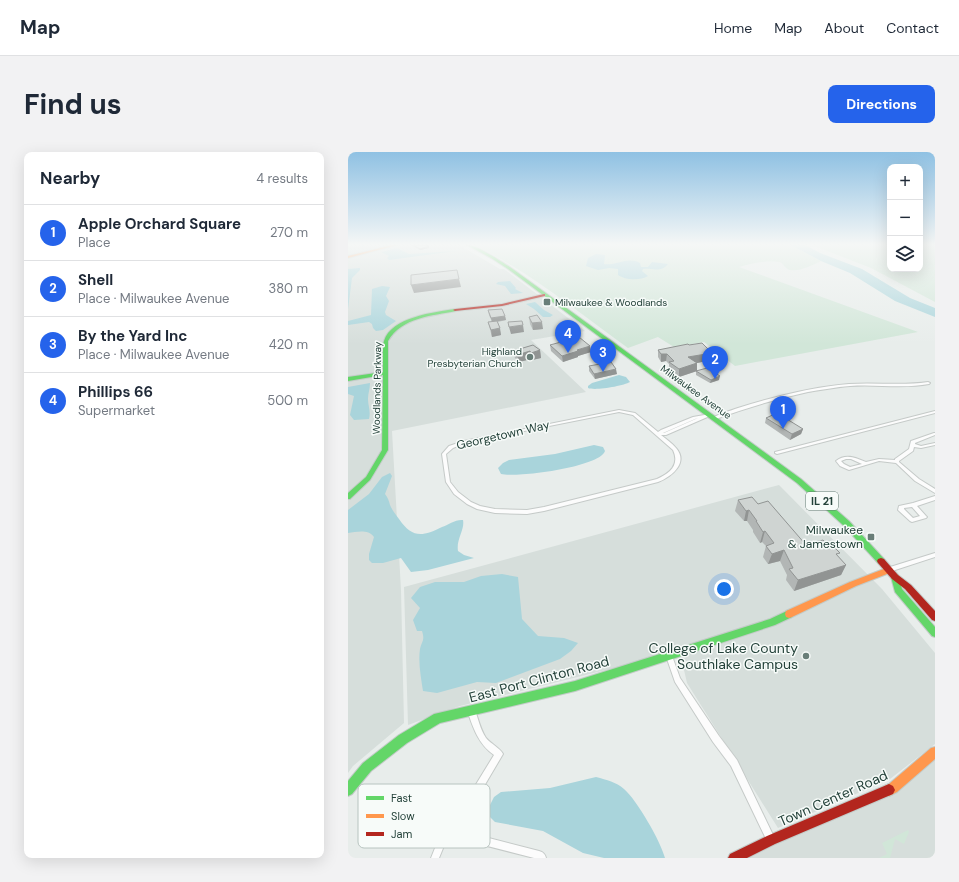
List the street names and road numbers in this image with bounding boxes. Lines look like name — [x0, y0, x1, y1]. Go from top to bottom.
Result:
street label: Woodlands Parkway — [370, 341, 384, 434]
street label: Milwaukee Avenue — [658, 362, 734, 422]
street label: Georgetown Way — [455, 416, 551, 453]
road number: IL 21 — [806, 492, 838, 510]
street label: East Port Clinton Road — [467, 652, 611, 706]
street label: Town Center Road — [776, 766, 890, 830]

